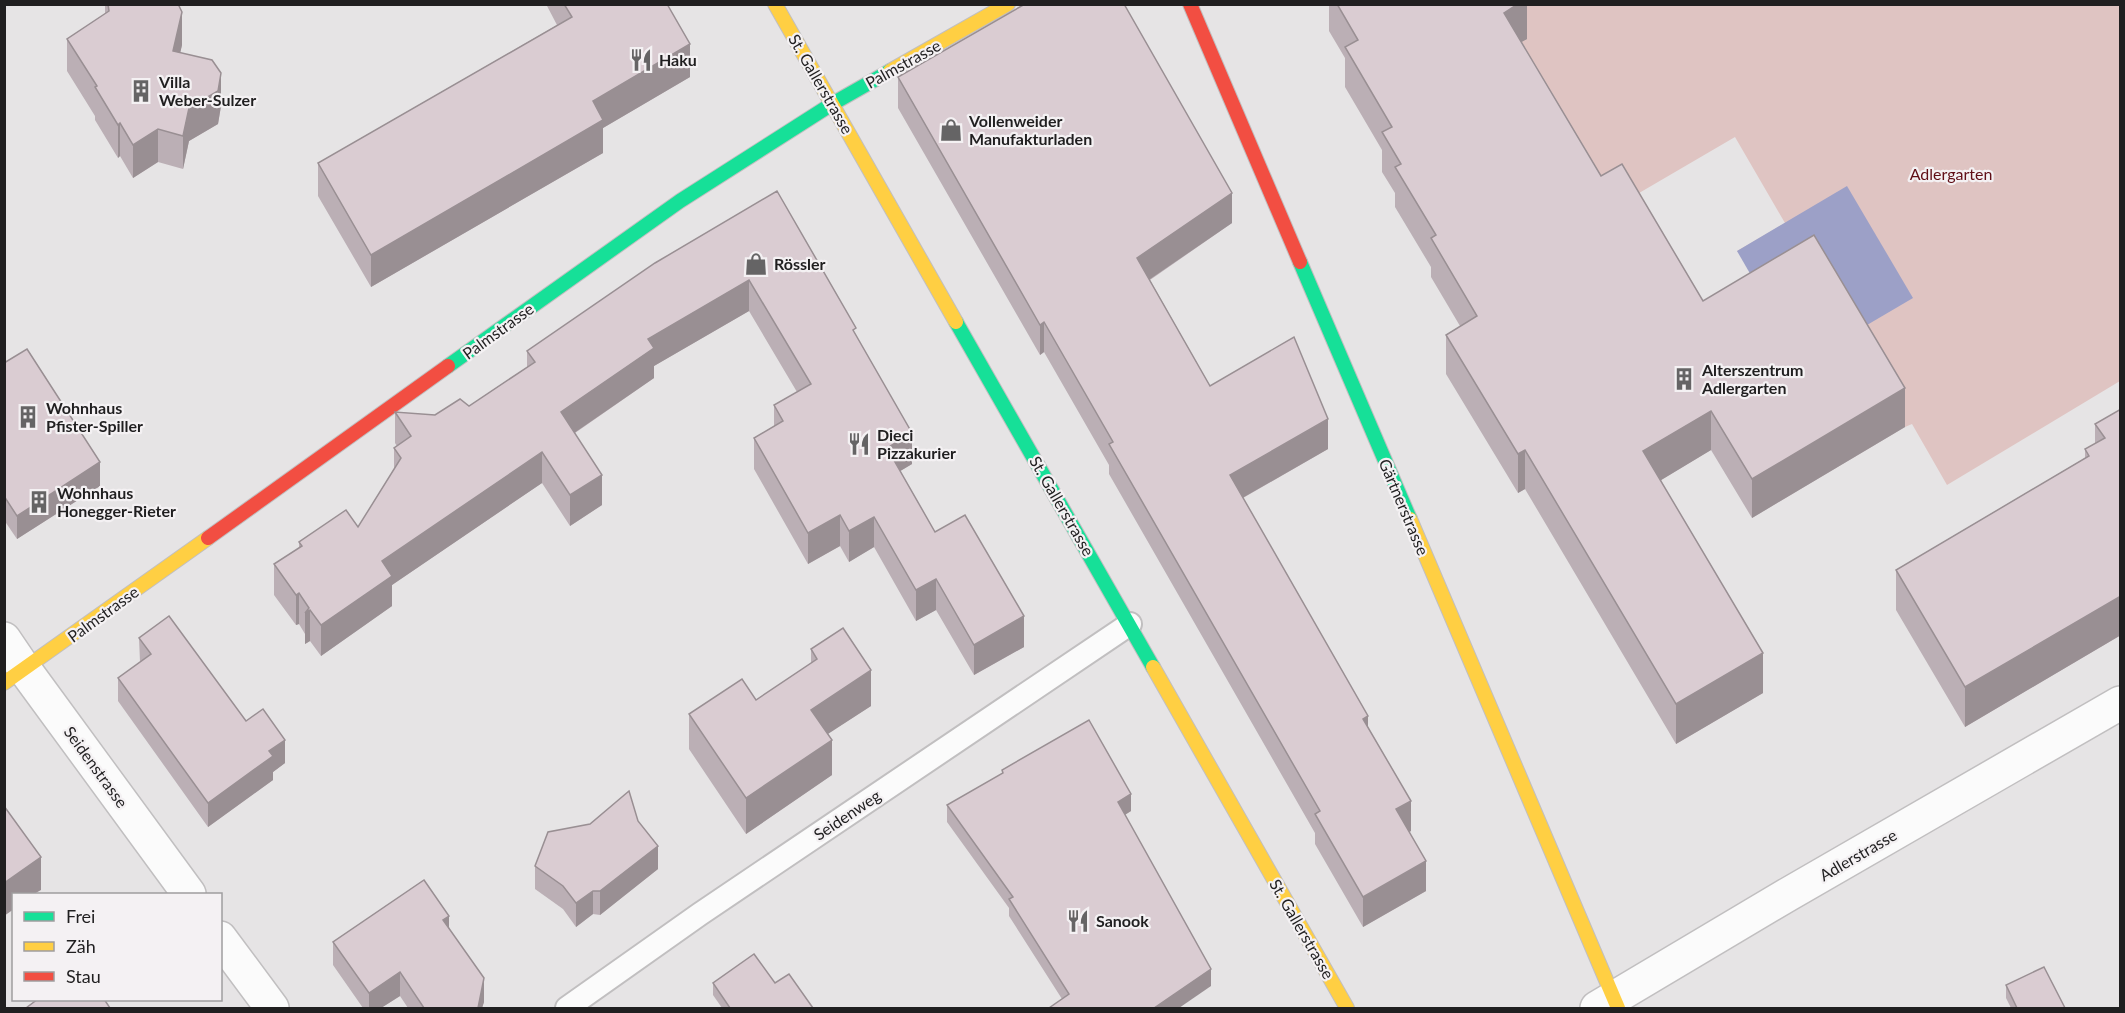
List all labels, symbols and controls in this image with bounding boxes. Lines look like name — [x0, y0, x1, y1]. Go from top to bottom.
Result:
street label: St. Gallerstrasse — [785, 31, 858, 137]
street label: Palmstrasse — [862, 35, 944, 92]
restaurant icon: Haku — [628, 47, 654, 73]
place label: Haku — [659, 50, 697, 69]
place label: Villa Weber-Sulzer — [158, 72, 256, 109]
building icon: Villa Weber-Sulzer — [128, 78, 154, 104]
place label: Vollenweider Manufakturladen — [968, 111, 1092, 148]
shop icon: Vollenweider Manufakturladen — [938, 117, 964, 143]
park label: Adlergarten — [1910, 164, 1992, 183]
shop icon: Rössler — [743, 251, 769, 277]
place label: Rössler — [774, 254, 826, 273]
street label: Palmstrasse — [459, 299, 537, 363]
place label: Alterszentrum Adlergarten — [1701, 360, 1804, 397]
building icon: Alterszentrum Adlergarten — [1671, 366, 1697, 392]
place label: Wohnhaus Pfister-Spiller — [46, 398, 143, 435]
building icon: Wohnhaus Pfister-Spiller — [15, 404, 41, 430]
place label: Dieci Pizzakurier — [877, 425, 956, 462]
restaurant icon: Dieci Pizzakurier — [846, 431, 872, 457]
street label: St. Gallerstrasse — [1026, 453, 1099, 559]
street label: Gärtnerstrasse — [1376, 456, 1433, 558]
place label: Wohnhaus Honegger-Rieter — [57, 483, 176, 520]
building icon: Wohnhaus Honegger-Rieter — [26, 489, 52, 515]
street label: Palmstrasse — [64, 582, 142, 646]
street label: Seidenstrasse — [61, 722, 132, 811]
street label: Seidenweg — [810, 785, 884, 844]
street label: Adlerstrasse — [1816, 825, 1900, 884]
street label: St. Gallerstrasse — [1266, 876, 1339, 982]
legend — [12, 893, 222, 1001]
text: Frei — [66, 905, 95, 927]
restaurant icon: Sanook — [1065, 908, 1091, 934]
place label: Sanook — [1096, 911, 1149, 930]
text: Zäh — [66, 935, 96, 957]
text: Stau — [66, 965, 101, 987]

